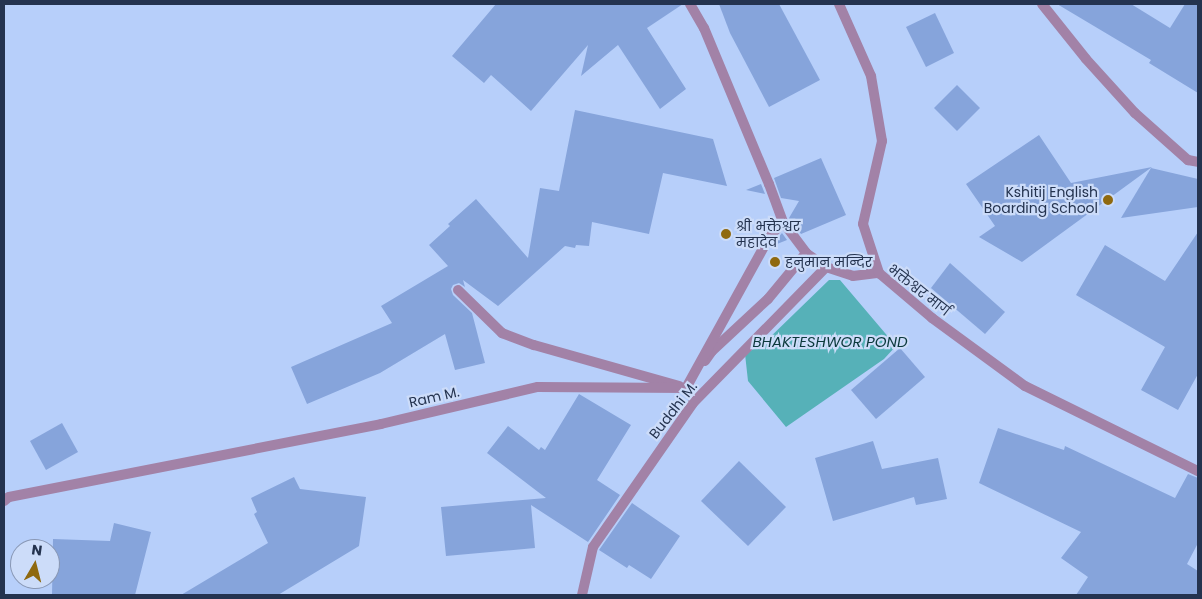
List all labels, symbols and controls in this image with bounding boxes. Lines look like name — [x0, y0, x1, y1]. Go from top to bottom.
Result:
place label: Kshitij English Boarding School — [984, 184, 1098, 216]
marker: Kshitij English Boarding School — [1102, 194, 1114, 206]
place label: श्री भक्तेश्वर महादेव — [736, 218, 800, 250]
marker: श्री भक्तेश्वर महादेव — [720, 228, 732, 240]
place label: हनुमान मन्दिर — [785, 254, 872, 270]
marker: हनुमान मन्दिर — [769, 256, 781, 268]
street label: भक्तेश्वर मार्ग — [885, 260, 953, 320]
water label: BHAKTESHWOR POND — [752, 333, 908, 351]
street label: Buddhi M. — [646, 378, 700, 442]
street label: Ram M. — [407, 383, 461, 411]
north arrow — [10, 539, 60, 589]
text: N — [30, 540, 44, 561]

